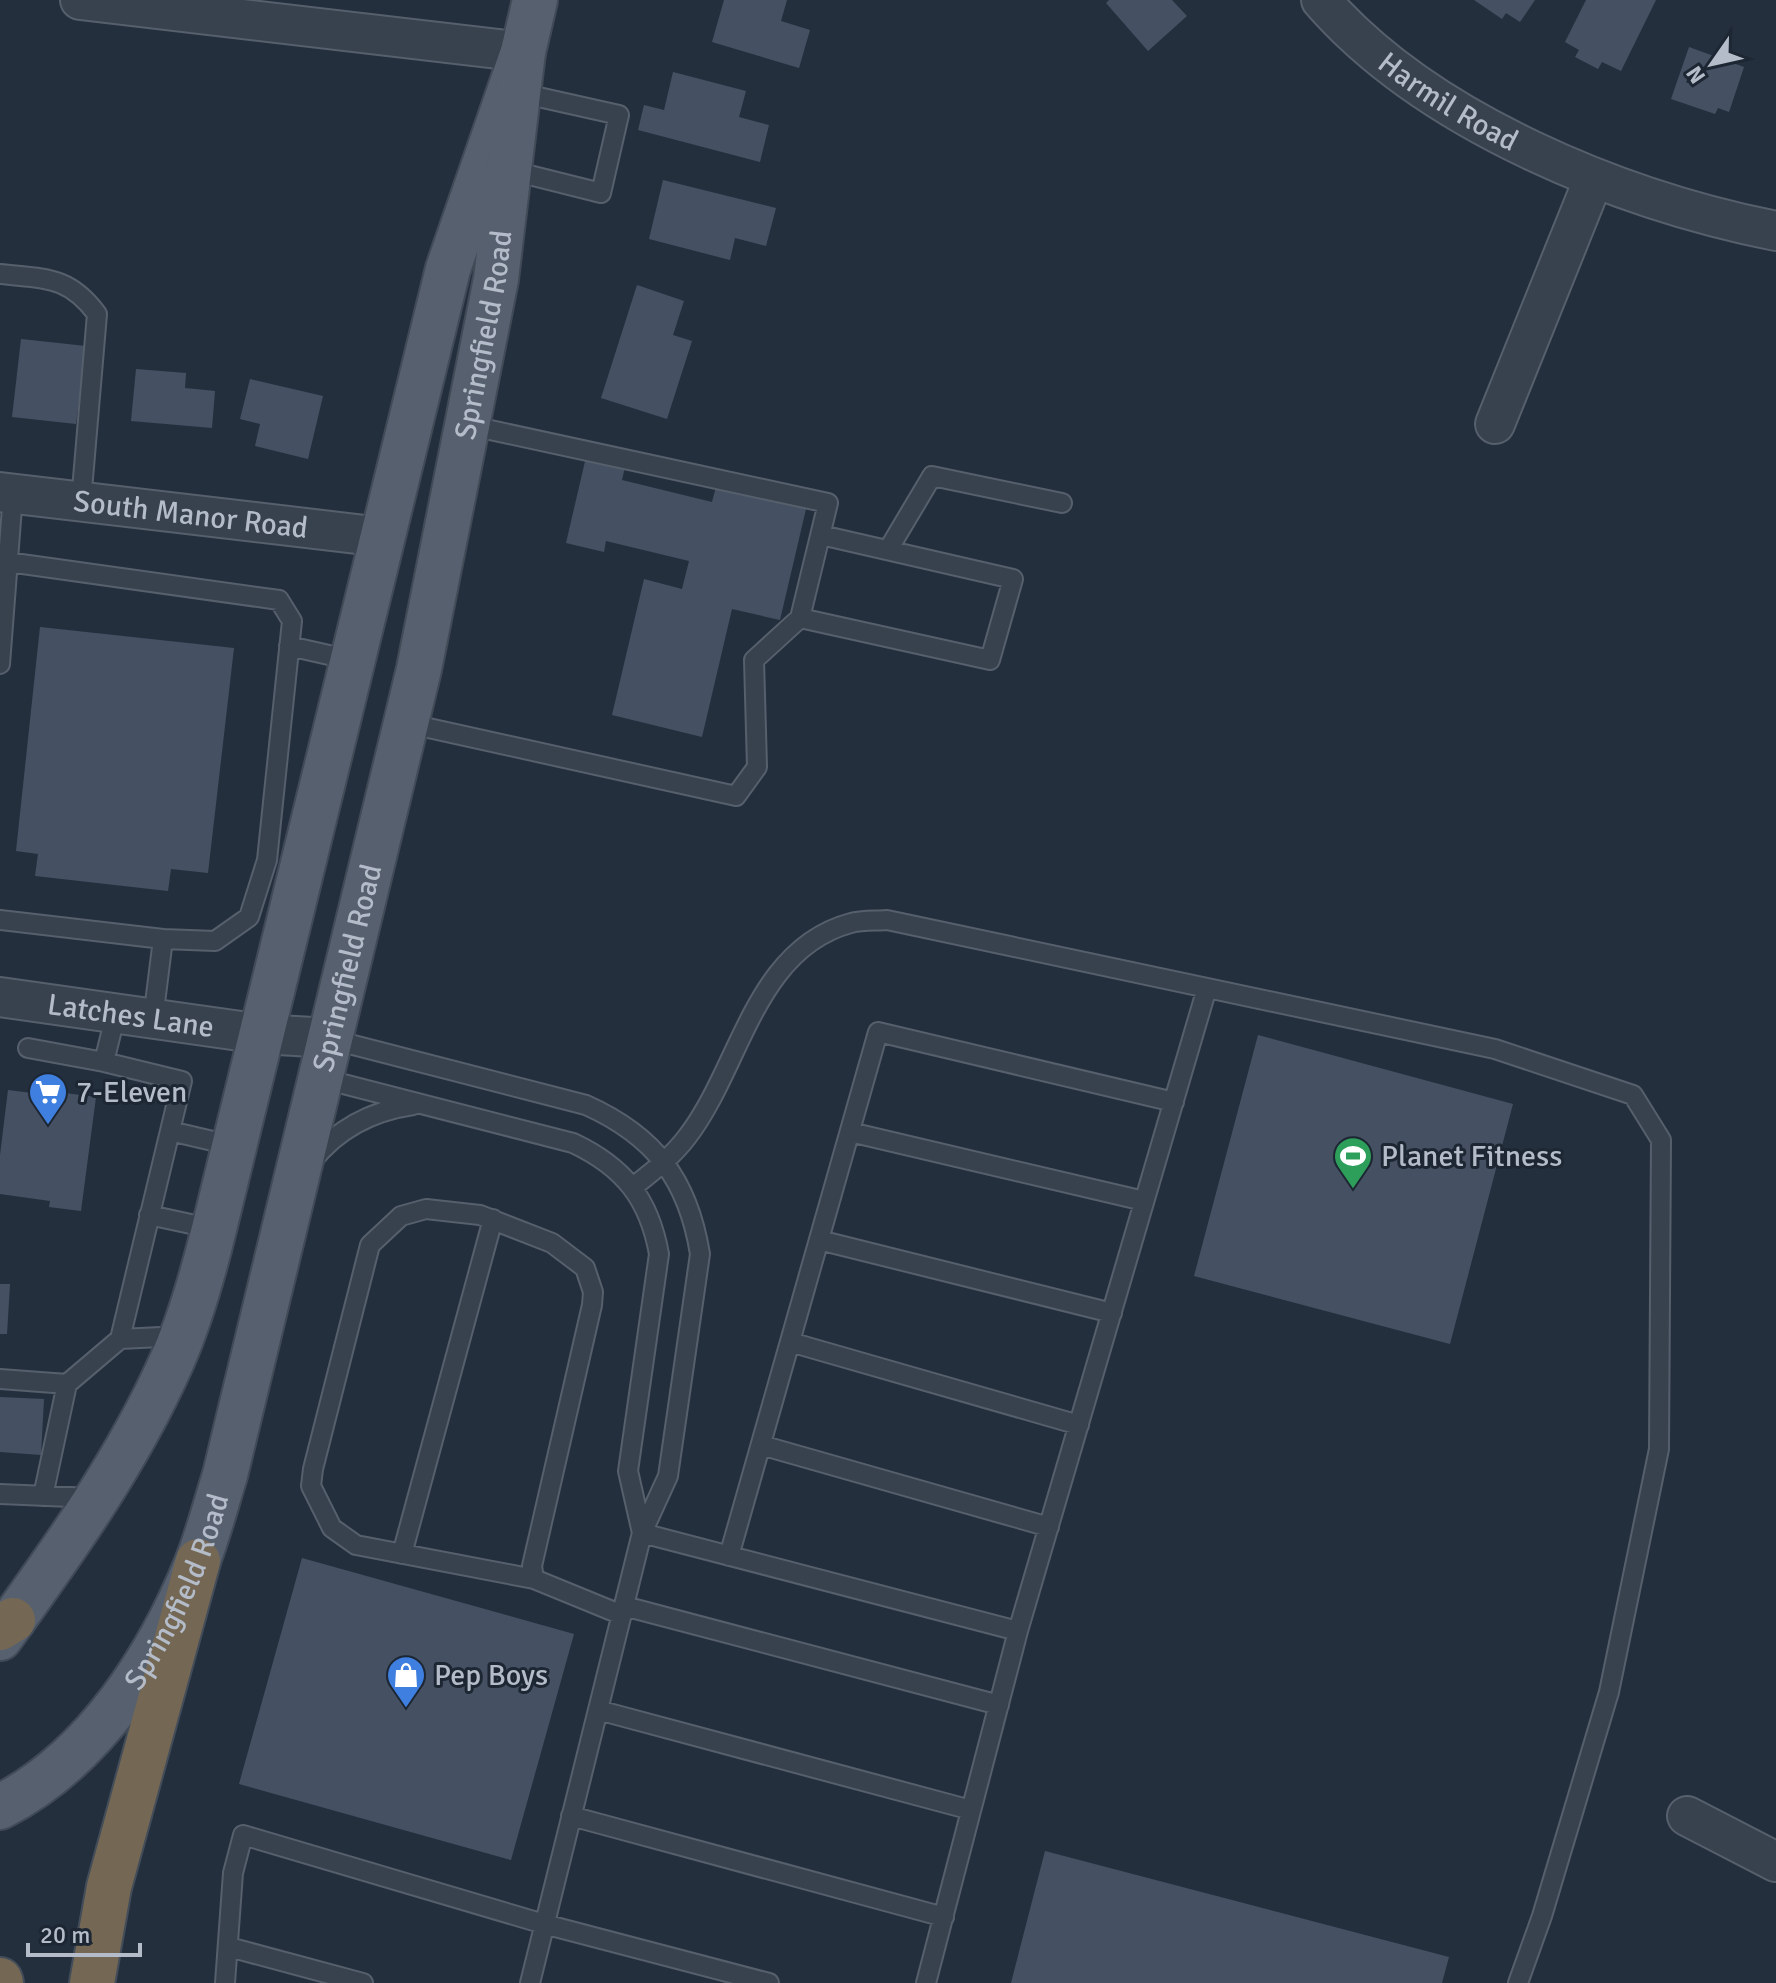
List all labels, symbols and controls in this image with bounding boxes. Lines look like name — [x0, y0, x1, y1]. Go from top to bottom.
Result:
north arrow — [1672, 24, 1752, 104]
street label: Harmil Road — [1371, 44, 1524, 160]
text: N — [1680, 61, 1711, 89]
street label: Springfield Road — [447, 228, 521, 443]
street label: South Manor Road — [72, 483, 310, 547]
street label: Springfield Road — [305, 860, 390, 1076]
street label: Latches Lane — [45, 986, 216, 1046]
supermarket icon: 7-Eleven — [27, 1071, 69, 1126]
place label: 7-Eleven — [76, 1074, 187, 1111]
sports icon: Planet Fitness — [1332, 1135, 1374, 1190]
place label: Planet Fitness — [1381, 1138, 1562, 1175]
street label: Springfield Road — [116, 1489, 237, 1697]
shop icon: Pep Boys — [385, 1654, 427, 1709]
place label: Pep Boys — [434, 1657, 548, 1694]
scale bar — [28, 1907, 140, 1957]
text: 20 m — [40, 1920, 90, 1950]

